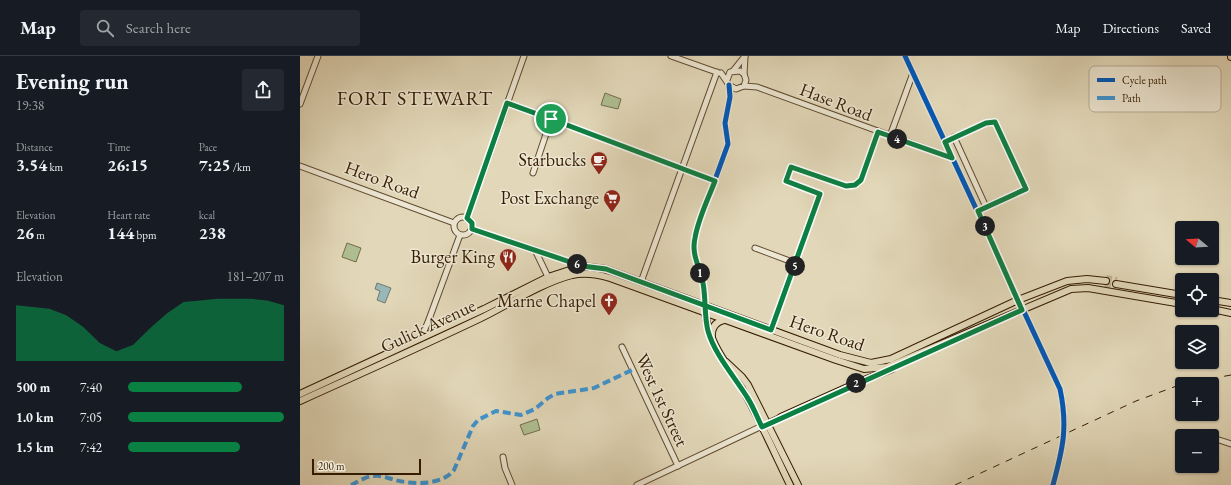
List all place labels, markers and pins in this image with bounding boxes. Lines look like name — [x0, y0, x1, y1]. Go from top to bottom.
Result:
pin — [534, 102, 568, 136]
pin: 4 — [887, 129, 907, 149]
place label: Starbucks — [518, 148, 586, 171]
cafe icon: Starbucks — [589, 150, 609, 175]
place label: Post Exchange — [500, 186, 599, 209]
supermarket icon: Post Exchange — [602, 188, 622, 213]
pin: 3 — [975, 216, 995, 236]
place label: Burger King — [410, 245, 495, 268]
restaurant icon: Burger King — [498, 247, 518, 272]
pin: 6 — [567, 254, 587, 274]
pin: 5 — [785, 256, 805, 276]
pin: 1 — [690, 263, 710, 283]
place label: Marne Chapel — [497, 289, 596, 312]
church icon: Marne Chapel — [599, 291, 619, 316]
pin: 2 — [846, 373, 866, 393]

